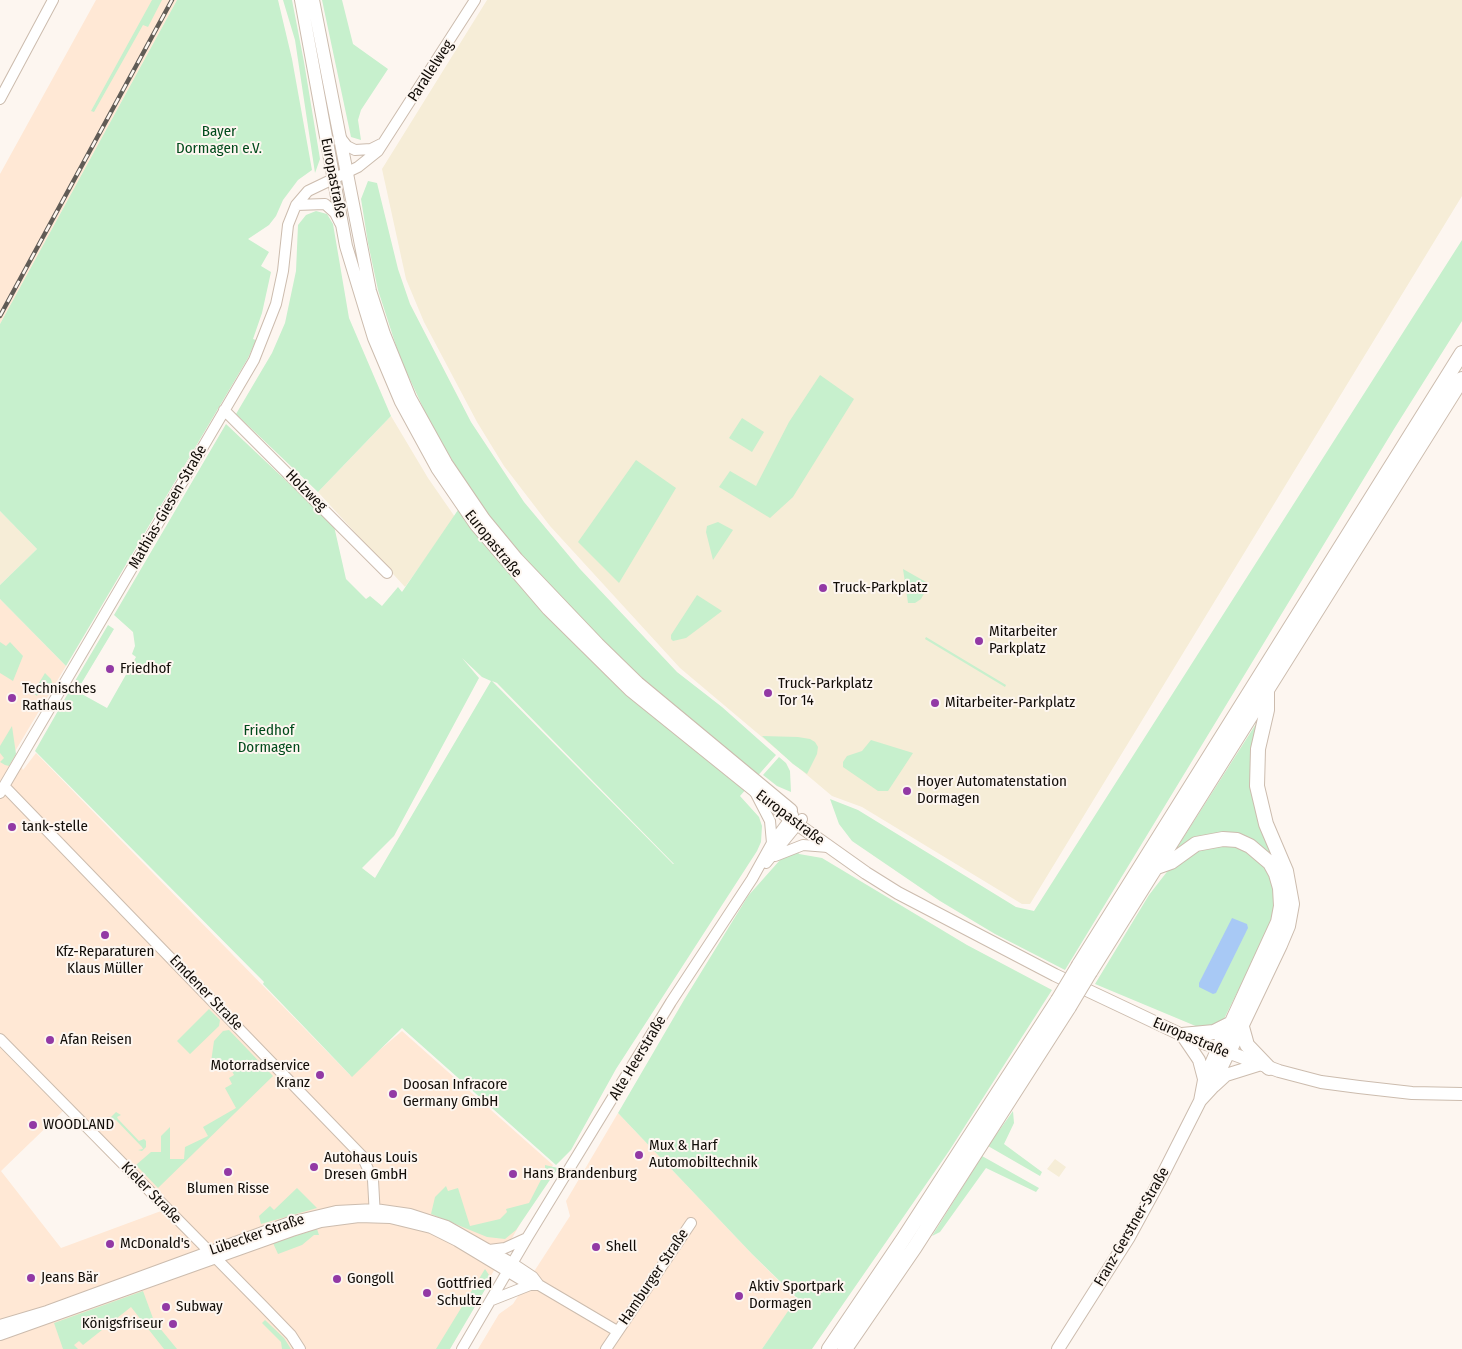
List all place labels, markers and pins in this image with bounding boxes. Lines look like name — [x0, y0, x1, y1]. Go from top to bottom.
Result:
place label: Truck-Parkplatz — [833, 579, 928, 597]
marker: Truck-Parkplatz — [817, 582, 829, 594]
place label: Mitarbeiter Parkplatz — [989, 623, 1057, 658]
marker: Mitarbeiter Parkplatz — [973, 635, 985, 647]
place label: Friedhof — [120, 660, 171, 678]
marker: Friedhof — [104, 663, 116, 675]
place label: Truck-Parkplatz Tor 14 — [778, 675, 873, 710]
place label: Technisches Rathaus — [22, 680, 96, 715]
marker: Truck-Parkplatz Tor 14 — [762, 687, 774, 699]
marker: Technisches Rathaus — [6, 692, 18, 704]
place label: Mitarbeiter-Parkplatz — [945, 694, 1075, 712]
marker: Mitarbeiter-Parkplatz — [929, 697, 941, 709]
place label: Hoyer Automatenstation Dormagen — [917, 773, 1067, 808]
marker: Hoyer Automatenstation Dormagen — [901, 785, 913, 797]
place label: tank-stelle — [22, 818, 88, 836]
marker: tank-stelle — [6, 821, 18, 833]
marker: Kfz-Reparaturen Klaus Müller — [99, 929, 111, 941]
place label: Kfz-Reparaturen Klaus Müller — [56, 943, 154, 978]
place label: Afan Reisen — [60, 1031, 132, 1049]
marker: Afan Reisen — [44, 1034, 56, 1046]
place label: Motorradservice Kranz — [210, 1057, 310, 1092]
marker: Motorradservice Kranz — [314, 1069, 326, 1081]
place label: Doosan Infracore Germany GmbH — [403, 1076, 507, 1111]
marker: Doosan Infracore Germany GmbH — [387, 1088, 399, 1100]
place label: WOODLAND — [43, 1116, 114, 1134]
marker: WOODLAND — [27, 1119, 39, 1131]
place label: Mux & Harf Automobiltechnik — [649, 1137, 758, 1172]
place label: Autohaus Louis Dresen GmbH — [324, 1149, 418, 1184]
marker: Mux & Harf Automobiltechnik — [633, 1149, 645, 1161]
marker: Autohaus Louis Dresen GmbH — [308, 1161, 320, 1173]
place label: Hans Brandenburg — [523, 1165, 637, 1183]
marker: Blumen Risse — [222, 1166, 234, 1178]
marker: Hans Brandenburg — [507, 1168, 519, 1180]
place label: Blumen Risse — [187, 1180, 269, 1198]
place label: McDonald's — [120, 1235, 190, 1253]
marker: McDonald's — [104, 1238, 116, 1250]
place label: Shell — [606, 1238, 637, 1256]
marker: Shell — [590, 1241, 602, 1253]
place label: Jeans Bär — [41, 1269, 98, 1287]
place label: Gongoll — [347, 1270, 394, 1288]
marker: Jeans Bär — [25, 1272, 37, 1284]
marker: Gongoll — [331, 1273, 343, 1285]
place label: Gottfried Schultz — [437, 1275, 492, 1310]
place label: Aktiv Sportpark Dormagen — [749, 1278, 844, 1313]
marker: Gottfried Schultz — [421, 1287, 433, 1299]
marker: Aktiv Sportpark Dormagen — [733, 1290, 745, 1302]
place label: Subway — [176, 1298, 223, 1316]
marker: Subway — [160, 1301, 172, 1313]
place label: Königsfriseur — [82, 1315, 163, 1333]
marker: Königsfriseur — [167, 1318, 179, 1330]

